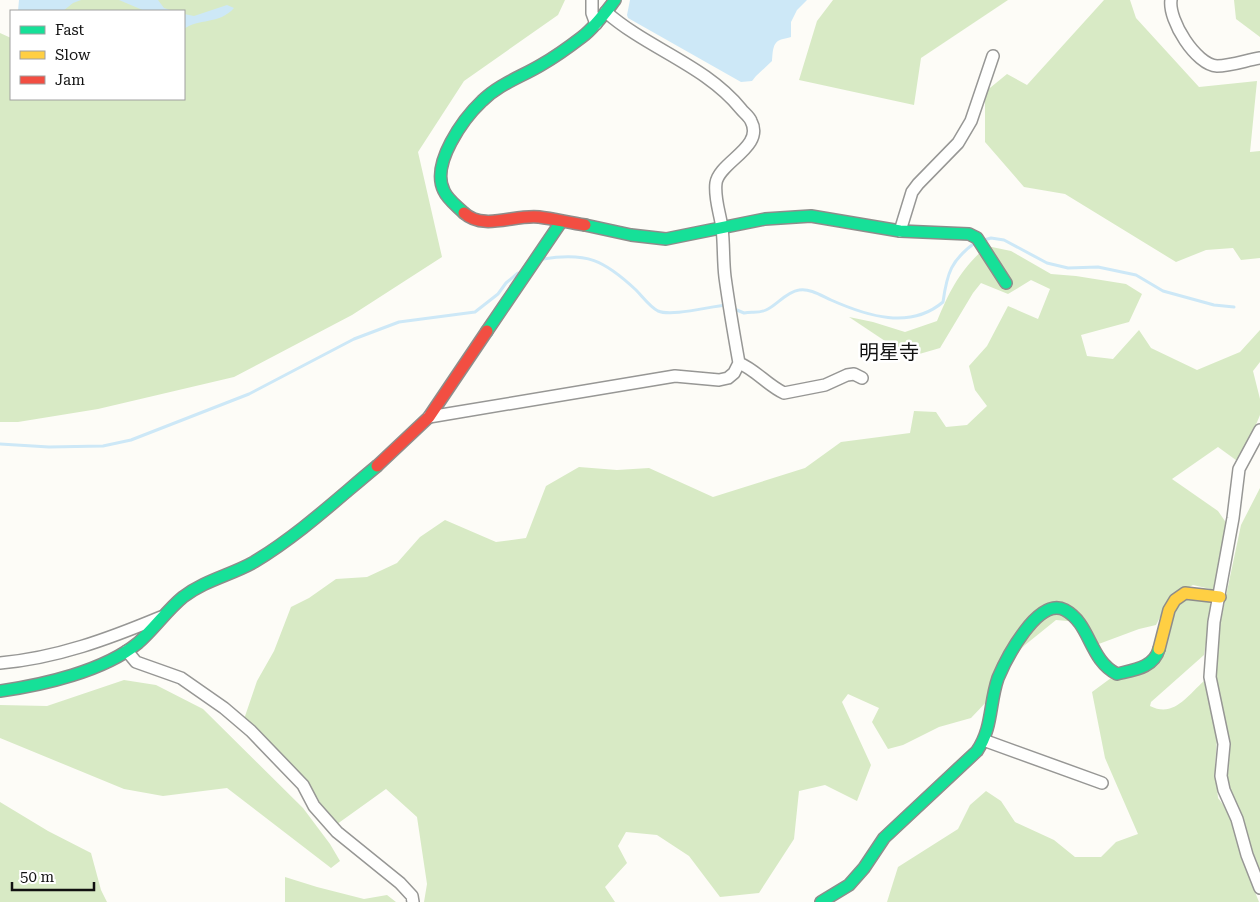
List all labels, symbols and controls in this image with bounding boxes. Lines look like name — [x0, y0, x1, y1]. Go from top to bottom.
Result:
legend — [10, 10, 185, 100]
text: Fast — [55, 21, 85, 39]
text: Slow — [55, 46, 91, 64]
text: Jam — [55, 71, 85, 89]
district label: 明星寺 — [859, 340, 919, 364]
scale bar — [12, 860, 95, 892]
text: 50 m — [20, 868, 55, 886]

